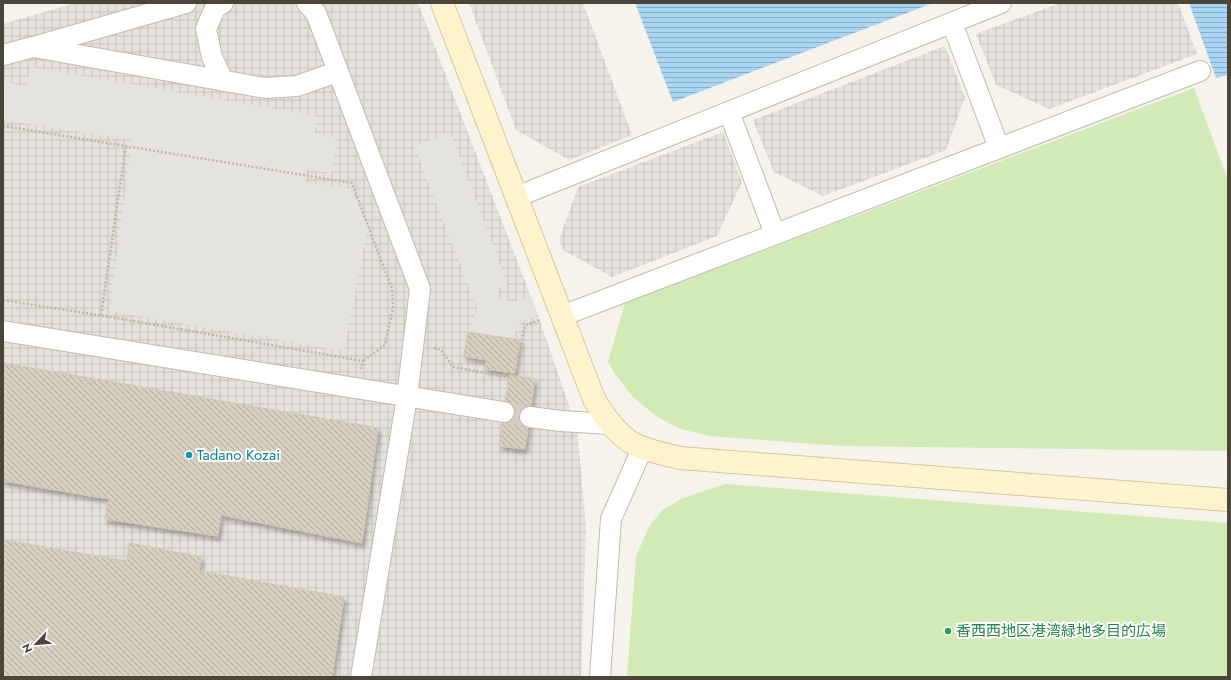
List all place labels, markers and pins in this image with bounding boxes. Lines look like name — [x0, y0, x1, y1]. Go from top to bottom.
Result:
place label: Tadano Kozai — [197, 444, 280, 466]
marker: Tadano Kozai — [184, 450, 194, 460]
place label: 香西西地区港湾緑地多目的広場 — [956, 620, 1166, 642]
marker: 香西西地区港湾緑地多目的広場 — [943, 626, 953, 636]

